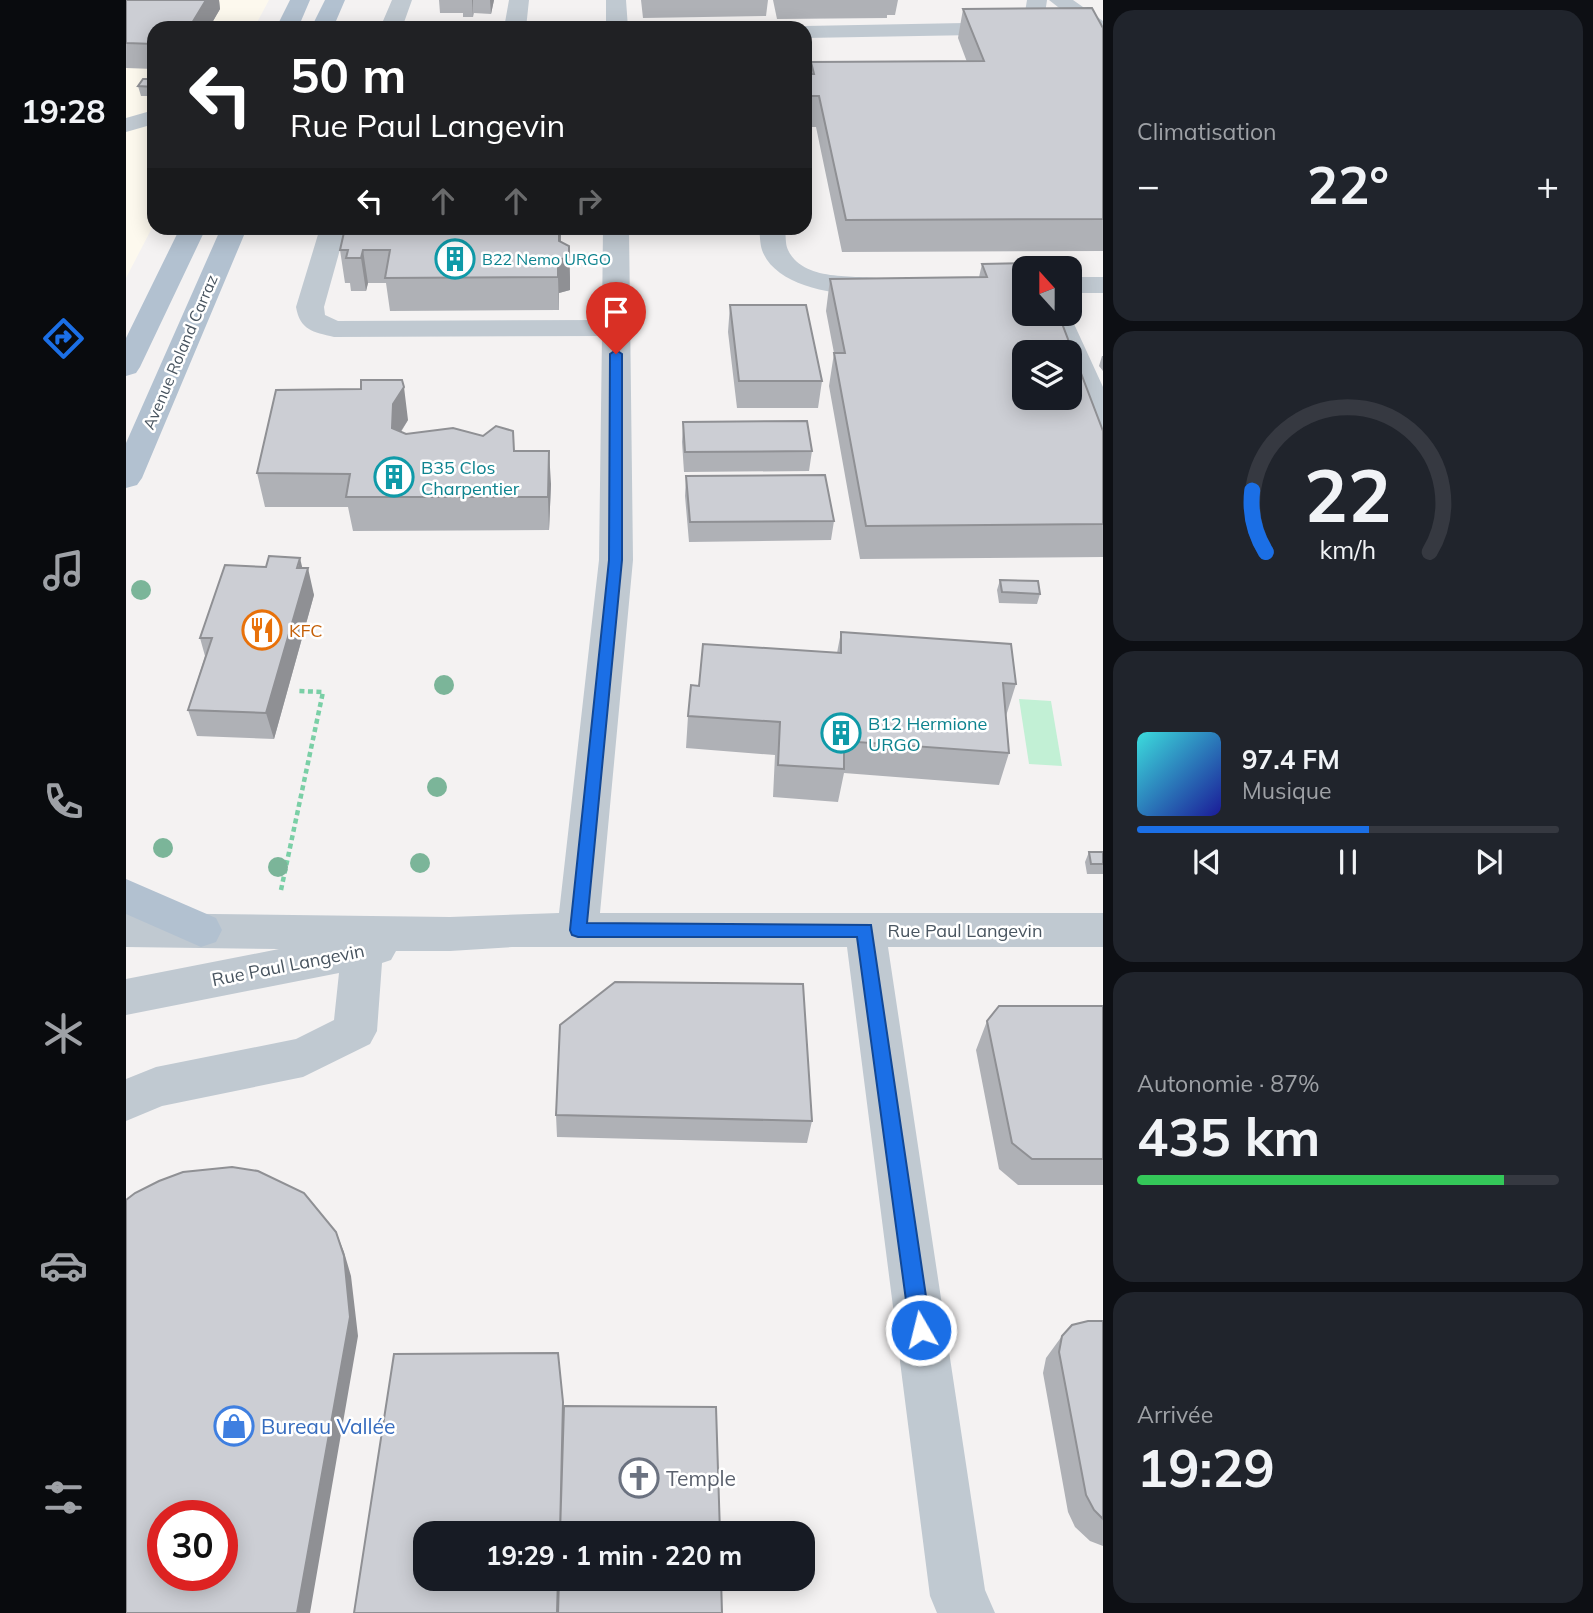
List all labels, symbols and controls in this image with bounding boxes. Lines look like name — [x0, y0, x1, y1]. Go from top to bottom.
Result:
text: 50 m — [290, 44, 406, 105]
icon: left — [175, 49, 266, 140]
text: 19:28 — [21, 91, 105, 131]
text: Rue Paul Langevin — [290, 105, 565, 145]
text: Climatisation — [1137, 117, 1277, 146]
text: 22° — [1307, 152, 1389, 217]
text: − — [1137, 161, 1160, 209]
text: + — [1536, 161, 1559, 209]
icon: left — [351, 182, 389, 220]
icon: ahead — [424, 182, 462, 220]
icon: ahead — [497, 182, 535, 220]
icon: right — [570, 182, 608, 220]
building icon: B22 Nemo URGO — [434, 238, 476, 280]
place label: B22 Nemo URGO — [482, 249, 611, 269]
north arrow — [1012, 256, 1082, 326]
map controls — [1012, 256, 1082, 410]
street label: Avenue Roland Carraz — [138, 272, 222, 432]
pin — [586, 282, 646, 354]
icon: arrive — [597, 293, 635, 331]
icon: directions — [39, 314, 88, 363]
button: layers — [1012, 340, 1082, 410]
text: 22 — [1304, 449, 1392, 540]
building icon: B35 Clos Charpentier — [373, 456, 415, 498]
place label: B35 Clos Charpentier — [421, 456, 520, 500]
text: km/h — [1320, 534, 1376, 565]
icon: music — [39, 546, 88, 595]
restaurant icon: KFC — [241, 609, 283, 651]
place label: KFC — [289, 619, 323, 642]
building icon: B12 Hermione URGO — [820, 712, 862, 754]
place label: B12 Hermione URGO — [868, 712, 987, 756]
text: 97.4 FM — [1242, 743, 1340, 776]
text: Musique — [1242, 776, 1331, 805]
icon: phone — [39, 777, 88, 826]
icon: previous — [1188, 843, 1226, 881]
icon: pause — [1329, 843, 1367, 881]
icon: next — [1470, 843, 1508, 881]
street label: Rue Paul Langevin — [888, 919, 1042, 942]
street label: Rue Paul Langevin — [210, 939, 366, 991]
icon: climate — [39, 1009, 88, 1058]
text: Autonomie · 87% — [1137, 1069, 1320, 1098]
text: 435 km — [1137, 1104, 1320, 1169]
icon: car — [39, 1241, 88, 1290]
position arrow — [884, 1293, 958, 1367]
text: Arrivée — [1137, 1400, 1213, 1429]
shop icon: Bureau Vallée — [213, 1405, 255, 1447]
place label: Bureau Vallée — [261, 1413, 395, 1439]
text: 19:29 — [1137, 1435, 1275, 1500]
church icon: Temple — [618, 1457, 660, 1499]
place label: Temple — [666, 1465, 736, 1491]
icon: filters — [39, 1473, 88, 1522]
speed limit sign: 30 — [147, 1500, 238, 1591]
text: 19:29 · 1 min · 220 m — [486, 1539, 742, 1572]

